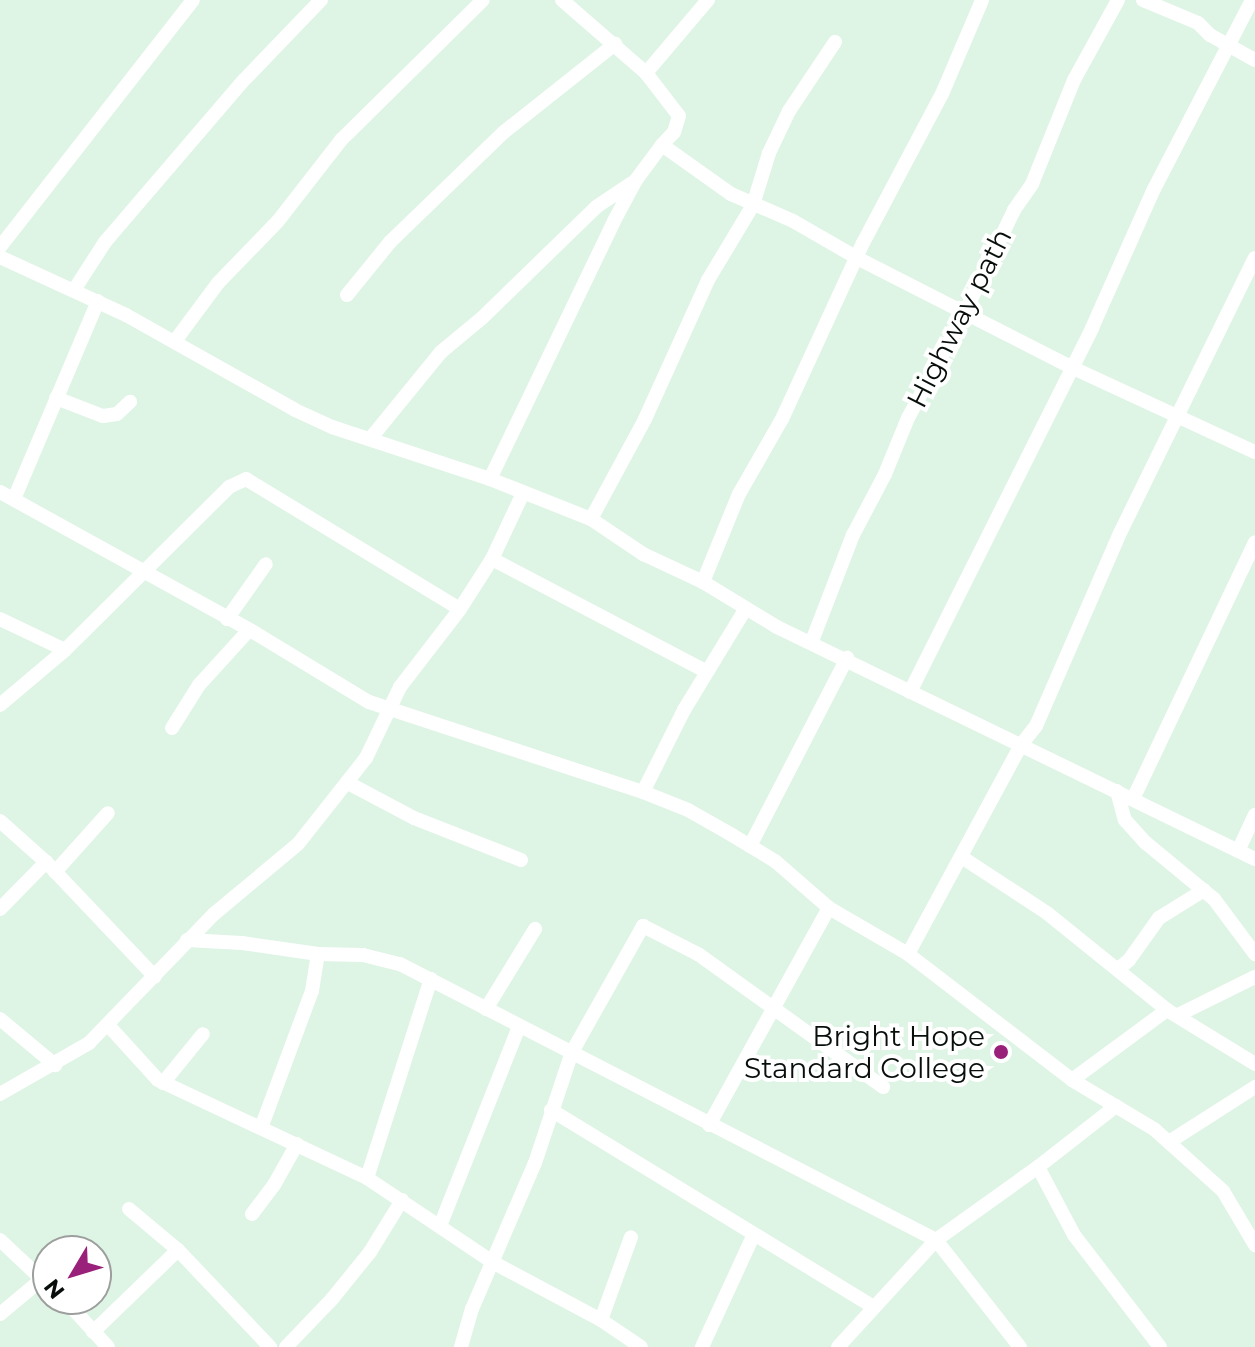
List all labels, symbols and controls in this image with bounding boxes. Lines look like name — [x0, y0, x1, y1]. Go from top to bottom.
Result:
street label: Highway path — [899, 223, 1019, 413]
place label: Bright Hope Standard College — [744, 1019, 985, 1085]
marker: Bright Hope Standard College — [992, 1043, 1010, 1061]
north arrow — [32, 1235, 112, 1315]
text: N — [38, 1274, 70, 1304]

